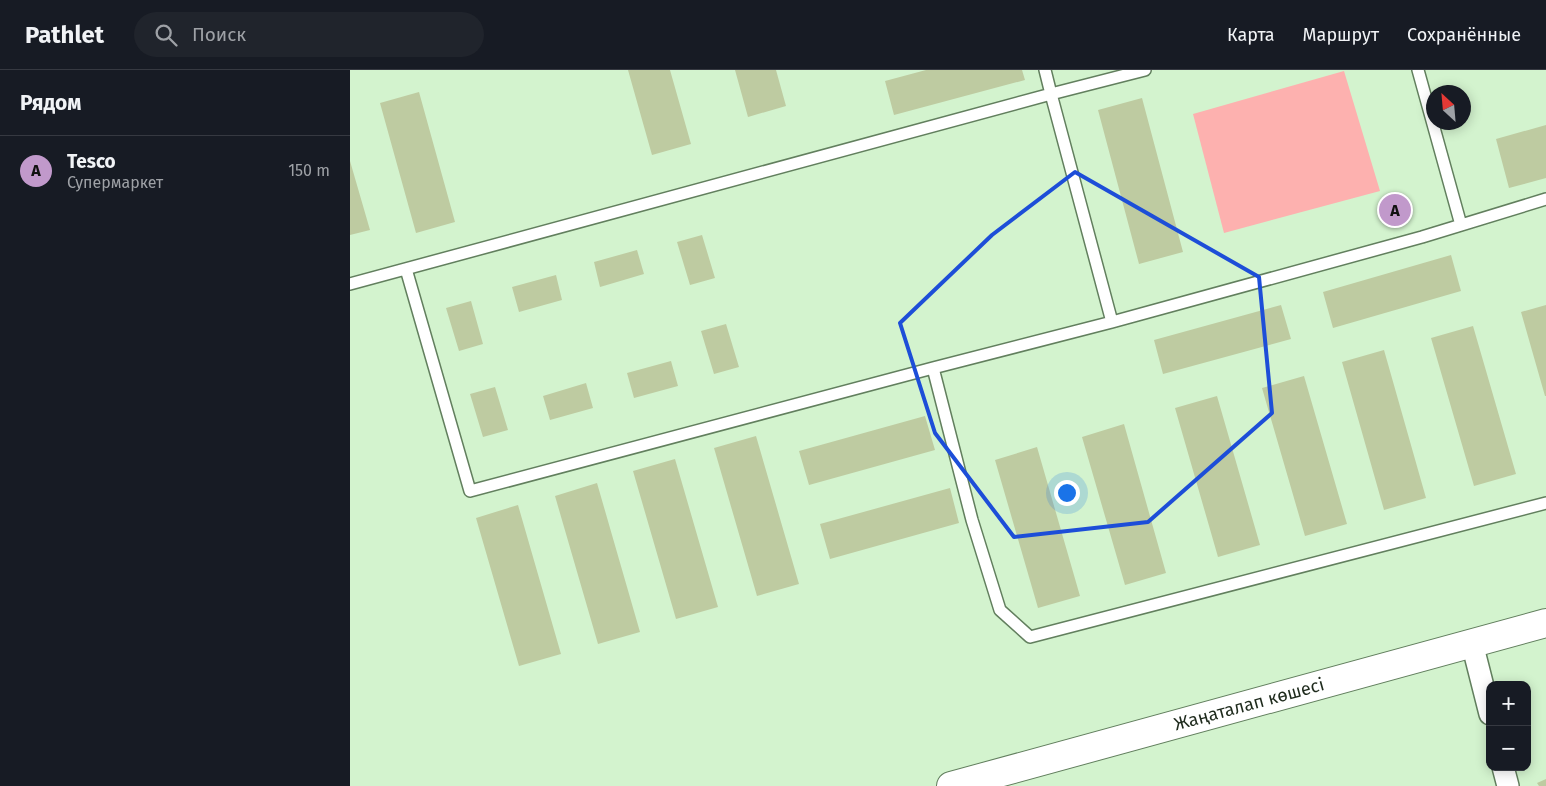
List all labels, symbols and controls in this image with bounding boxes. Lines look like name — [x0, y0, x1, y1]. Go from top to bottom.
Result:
search box — [134, 12, 484, 57]
text: Pathlet — [25, 21, 104, 49]
icon: search — [152, 21, 180, 49]
text: Поиск — [192, 23, 246, 46]
text: Карта — [1227, 24, 1275, 46]
text: Маршрут — [1303, 24, 1379, 46]
text: Сохранённые — [1407, 24, 1521, 46]
north arrow — [1426, 85, 1471, 130]
text: Рядом — [20, 90, 81, 116]
text: Tesco — [67, 150, 116, 173]
text: A — [31, 161, 41, 180]
text: 150 m — [288, 161, 330, 180]
text: Супермаркет — [67, 173, 163, 192]
pin: A — [1379, 191, 1411, 229]
your location — [1054, 480, 1080, 506]
street label: Жаңаталап көшесі — [1171, 673, 1327, 735]
map controls — [1486, 681, 1531, 771]
button: + — [1486, 681, 1531, 726]
button: − — [1486, 726, 1531, 771]

